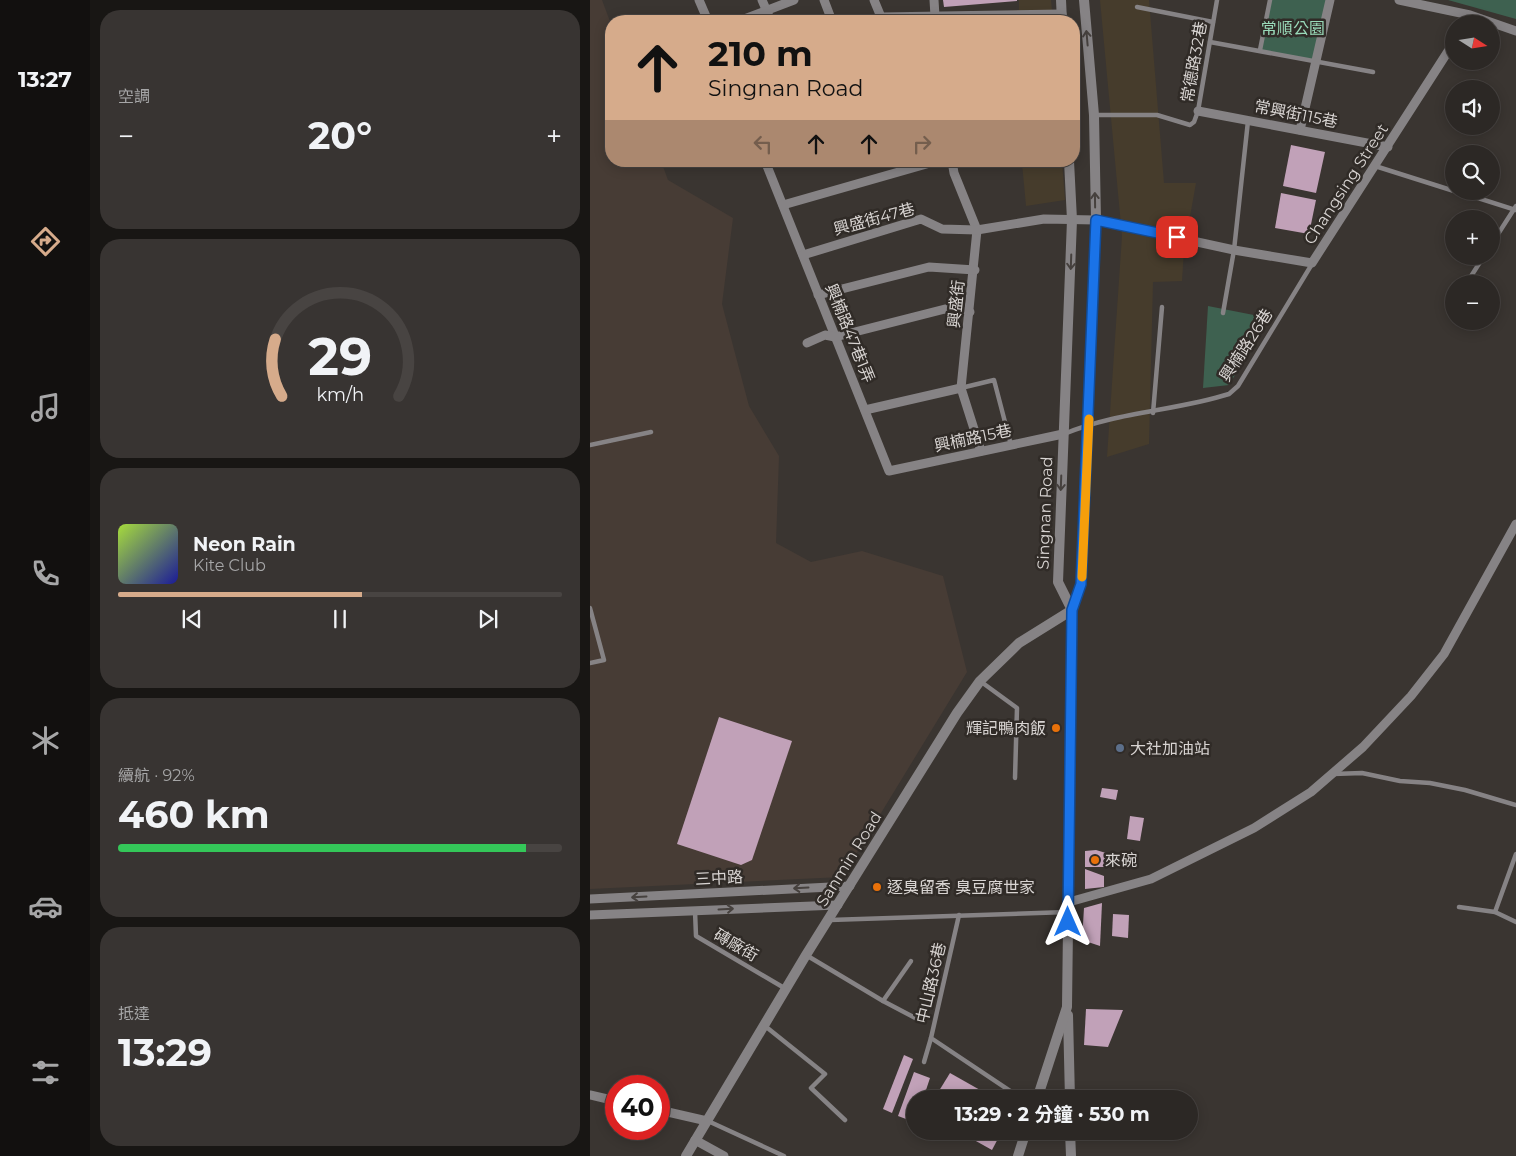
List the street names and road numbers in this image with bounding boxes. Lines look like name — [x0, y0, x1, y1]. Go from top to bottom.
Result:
street label: 常德路32巷 — [1178, 20, 1210, 104]
street label: 常興街115巷 — [1253, 97, 1339, 131]
street label: Changsing Street — [1300, 120, 1392, 248]
street label: 興盛街47巷 — [831, 199, 917, 239]
street label: 興盛街 — [944, 279, 968, 329]
street label: 興楠路47巷1弄 — [822, 281, 878, 385]
street label: 興楠路26巷 — [1215, 305, 1277, 385]
street label: 興楠路15巷 — [932, 421, 1014, 455]
street label: Singnan Road — [1034, 456, 1056, 570]
street label: Sanmin Road — [812, 808, 886, 910]
street label: 三中路 — [695, 867, 743, 889]
street label: 磚廠街 — [710, 925, 762, 965]
street label: 中山路36巷 — [912, 941, 950, 1025]

